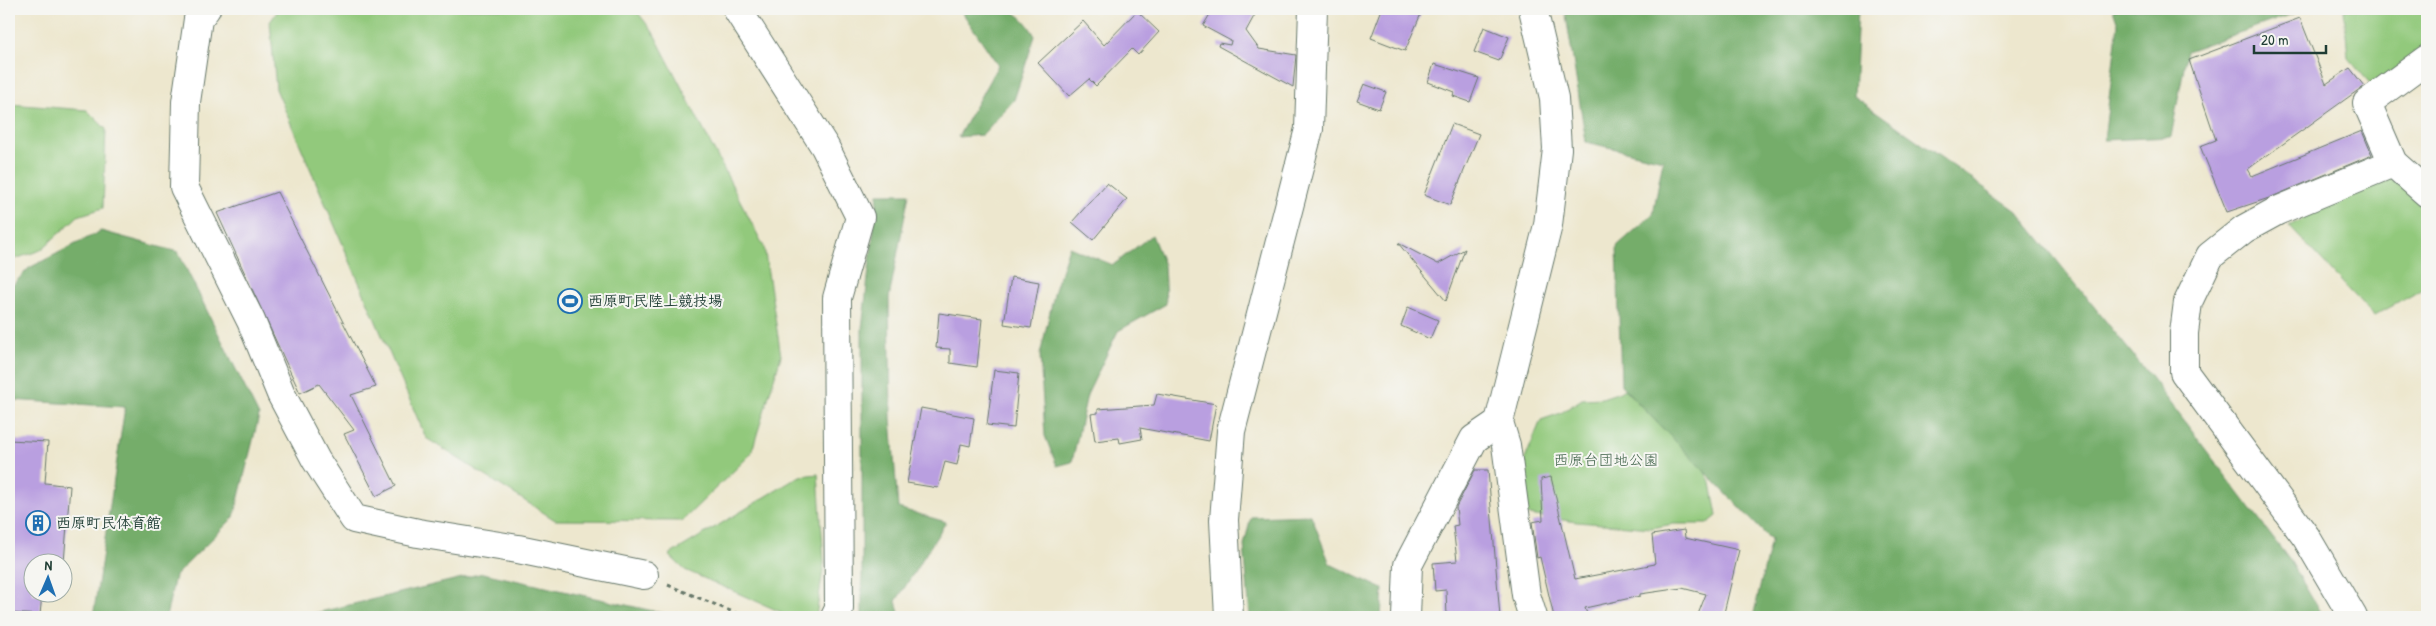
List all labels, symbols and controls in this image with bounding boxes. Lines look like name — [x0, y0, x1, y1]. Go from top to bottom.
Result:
scale bar — [2254, 22, 2326, 54]
text: 20 m — [2261, 29, 2288, 50]
sports icon: 西原町民陸上競技場 — [557, 288, 583, 314]
place label: 西原町民陸上競技場 — [588, 290, 723, 311]
park label: 西原台団地公園 — [1553, 449, 1659, 470]
building icon: 西原町民体育館 — [25, 510, 51, 536]
place label: 西原町民体育館 — [56, 512, 161, 533]
north arrow — [22, 554, 72, 604]
text: N — [44, 555, 53, 574]

